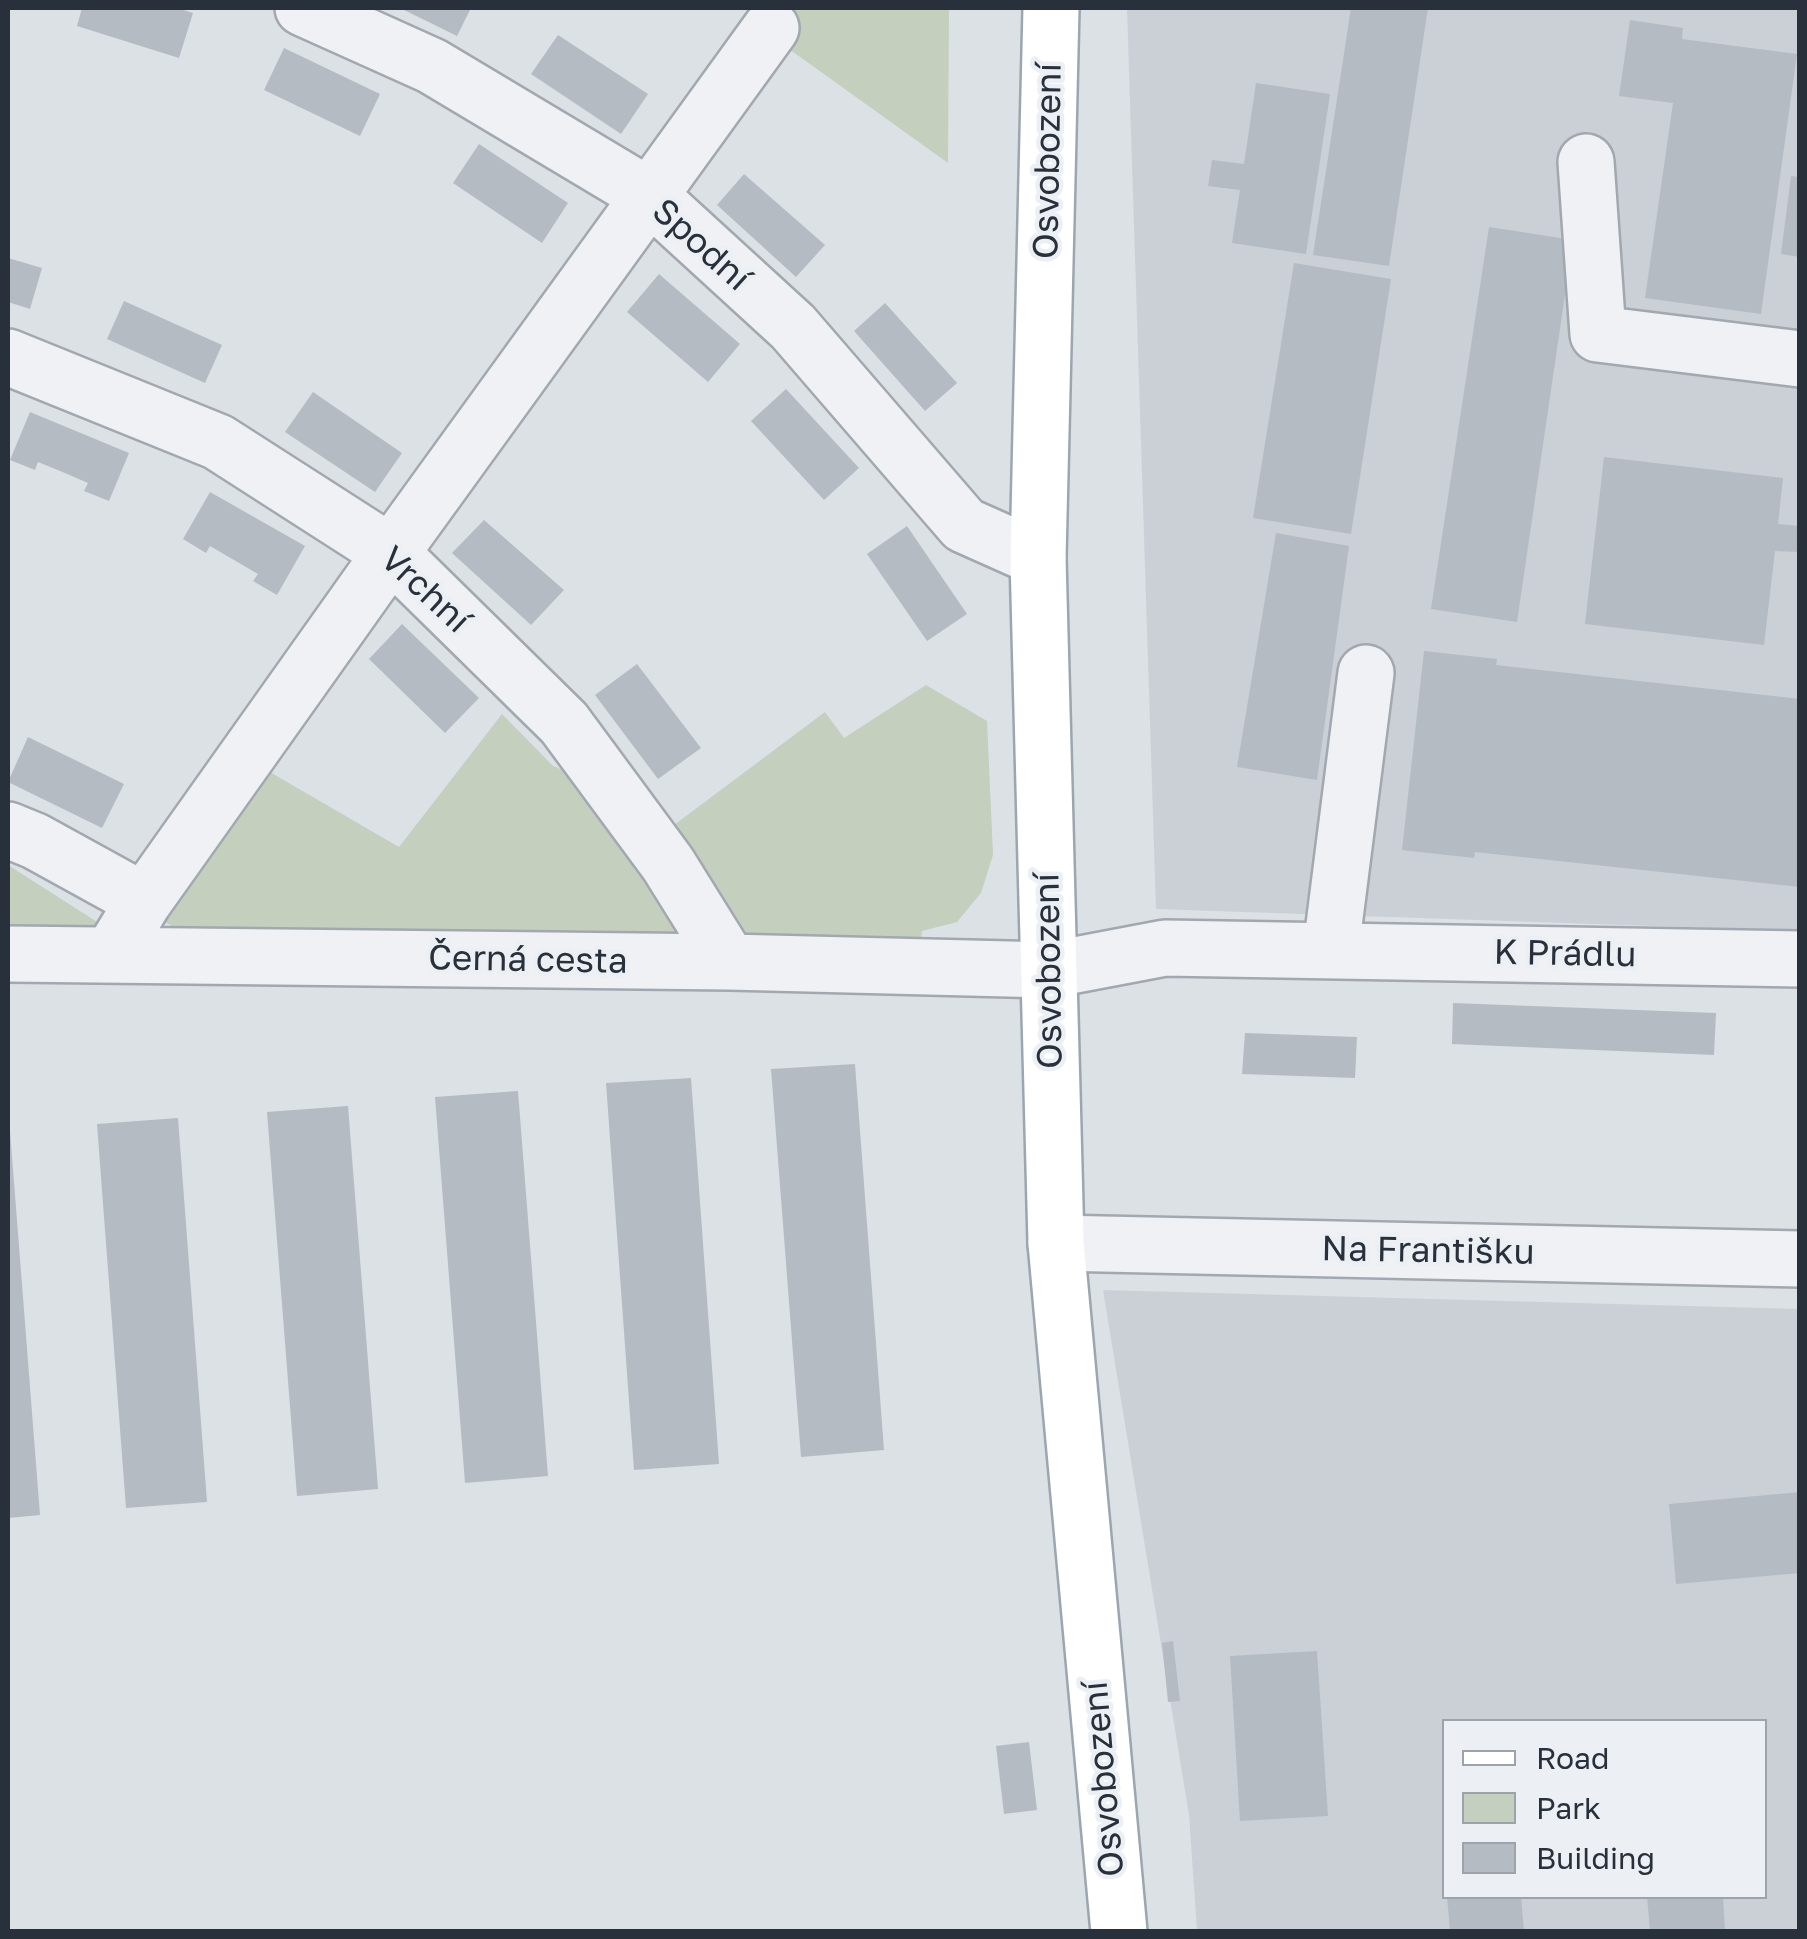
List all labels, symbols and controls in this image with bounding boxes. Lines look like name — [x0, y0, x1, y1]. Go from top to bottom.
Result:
street label: Osvobození — [1025, 63, 1071, 259]
street label: Spodní — [643, 190, 759, 300]
street label: Vrchní — [372, 538, 478, 642]
street label: Osvobození — [1026, 873, 1072, 1069]
street label: K Prádlu — [1493, 932, 1637, 976]
street label: Černá cesta — [428, 937, 628, 983]
street label: Na Františku — [1321, 1228, 1535, 1274]
street label: Osvobození — [1075, 1680, 1133, 1878]
legend — [1442, 1719, 1767, 1899]
text: Road — [1536, 1740, 1610, 1776]
text: Park — [1536, 1790, 1601, 1826]
text: Building — [1536, 1840, 1655, 1876]

